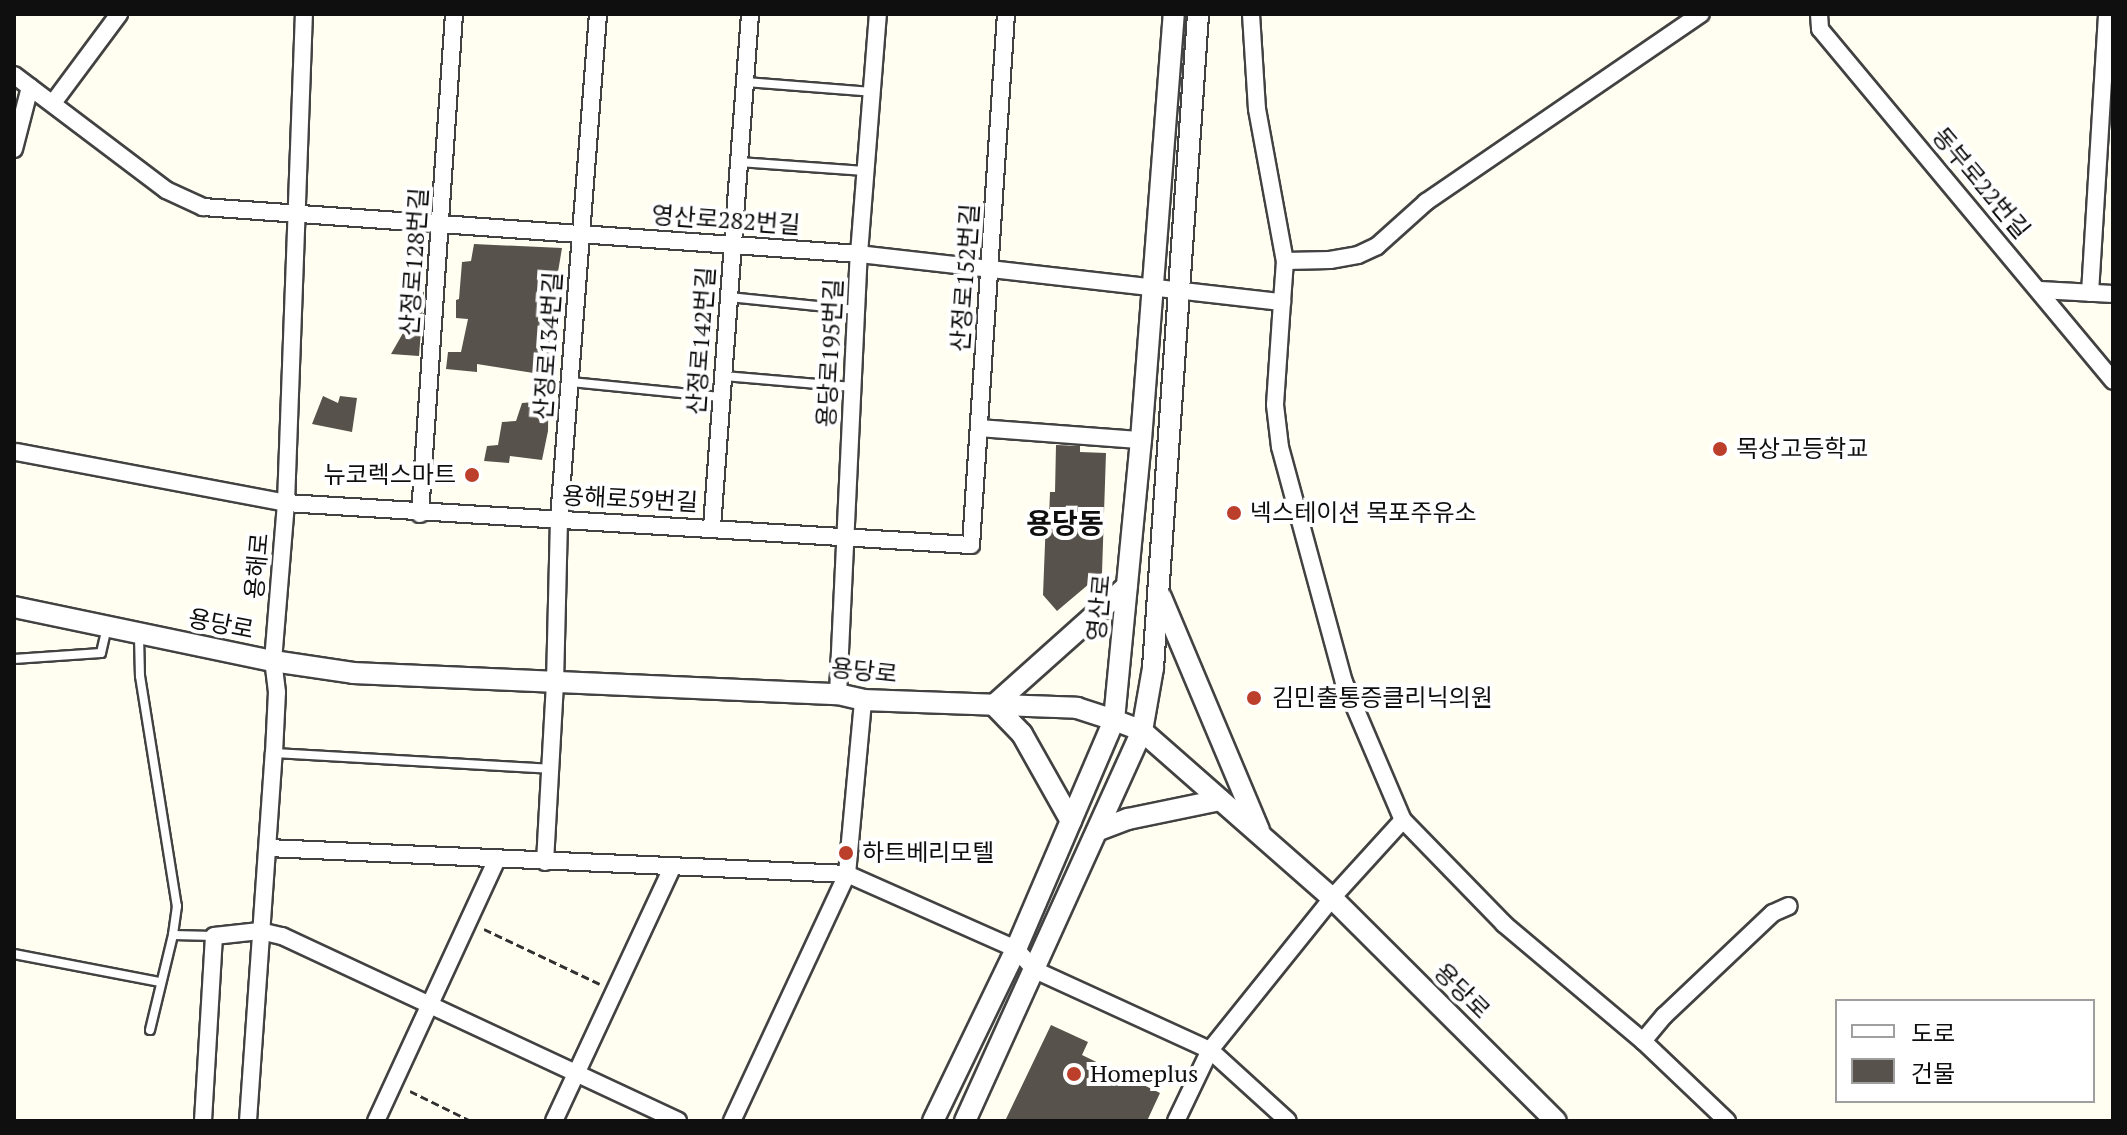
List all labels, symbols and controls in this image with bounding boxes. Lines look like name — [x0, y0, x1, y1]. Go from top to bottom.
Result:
street label: 동부로22번길 — [1926, 122, 2036, 244]
street label: 산정로128번길 — [394, 187, 434, 337]
street label: 영산로282번길 — [651, 200, 801, 240]
street label: 산정로152번길 — [945, 203, 985, 353]
street label: 산정로142번길 — [681, 266, 721, 416]
street label: 산정로134번길 — [528, 271, 568, 421]
street label: 용당로195번길 — [812, 278, 848, 428]
place label: 목상고등학교 — [1736, 435, 1868, 463]
marker: 목상고등학교 — [1711, 440, 1729, 458]
place label: 뉴코렉스마트 — [324, 461, 456, 489]
marker: 뉴코렉스마트 — [463, 466, 481, 484]
street label: 용해로59번길 — [561, 481, 699, 517]
place label: 넥스테이션 목포주유소 — [1250, 499, 1477, 527]
marker: 넥스테이션 목포주유소 — [1225, 504, 1243, 522]
district label: 용당동 — [1026, 506, 1104, 540]
street label: 용해로 — [240, 532, 274, 600]
street label: 영산로 — [1082, 574, 1116, 642]
street label: 용당로 — [186, 604, 256, 644]
street label: 용당로 — [830, 653, 898, 689]
place label: 김민출통증클리닉의원 — [1272, 684, 1493, 712]
marker: 김민출통증클리닉의원 — [1243, 687, 1265, 709]
place label: 하트베리모텔 — [862, 839, 994, 867]
marker: 하트베리모텔 — [837, 844, 855, 862]
street label: 용당로 — [1428, 957, 1496, 1025]
legend — [1835, 999, 2095, 1103]
text: 도로 — [1911, 1017, 1955, 1049]
text: 건물 — [1911, 1057, 1955, 1089]
place label: Homeplus — [1090, 1060, 1199, 1088]
marker: Homeplus — [1065, 1065, 1083, 1083]

